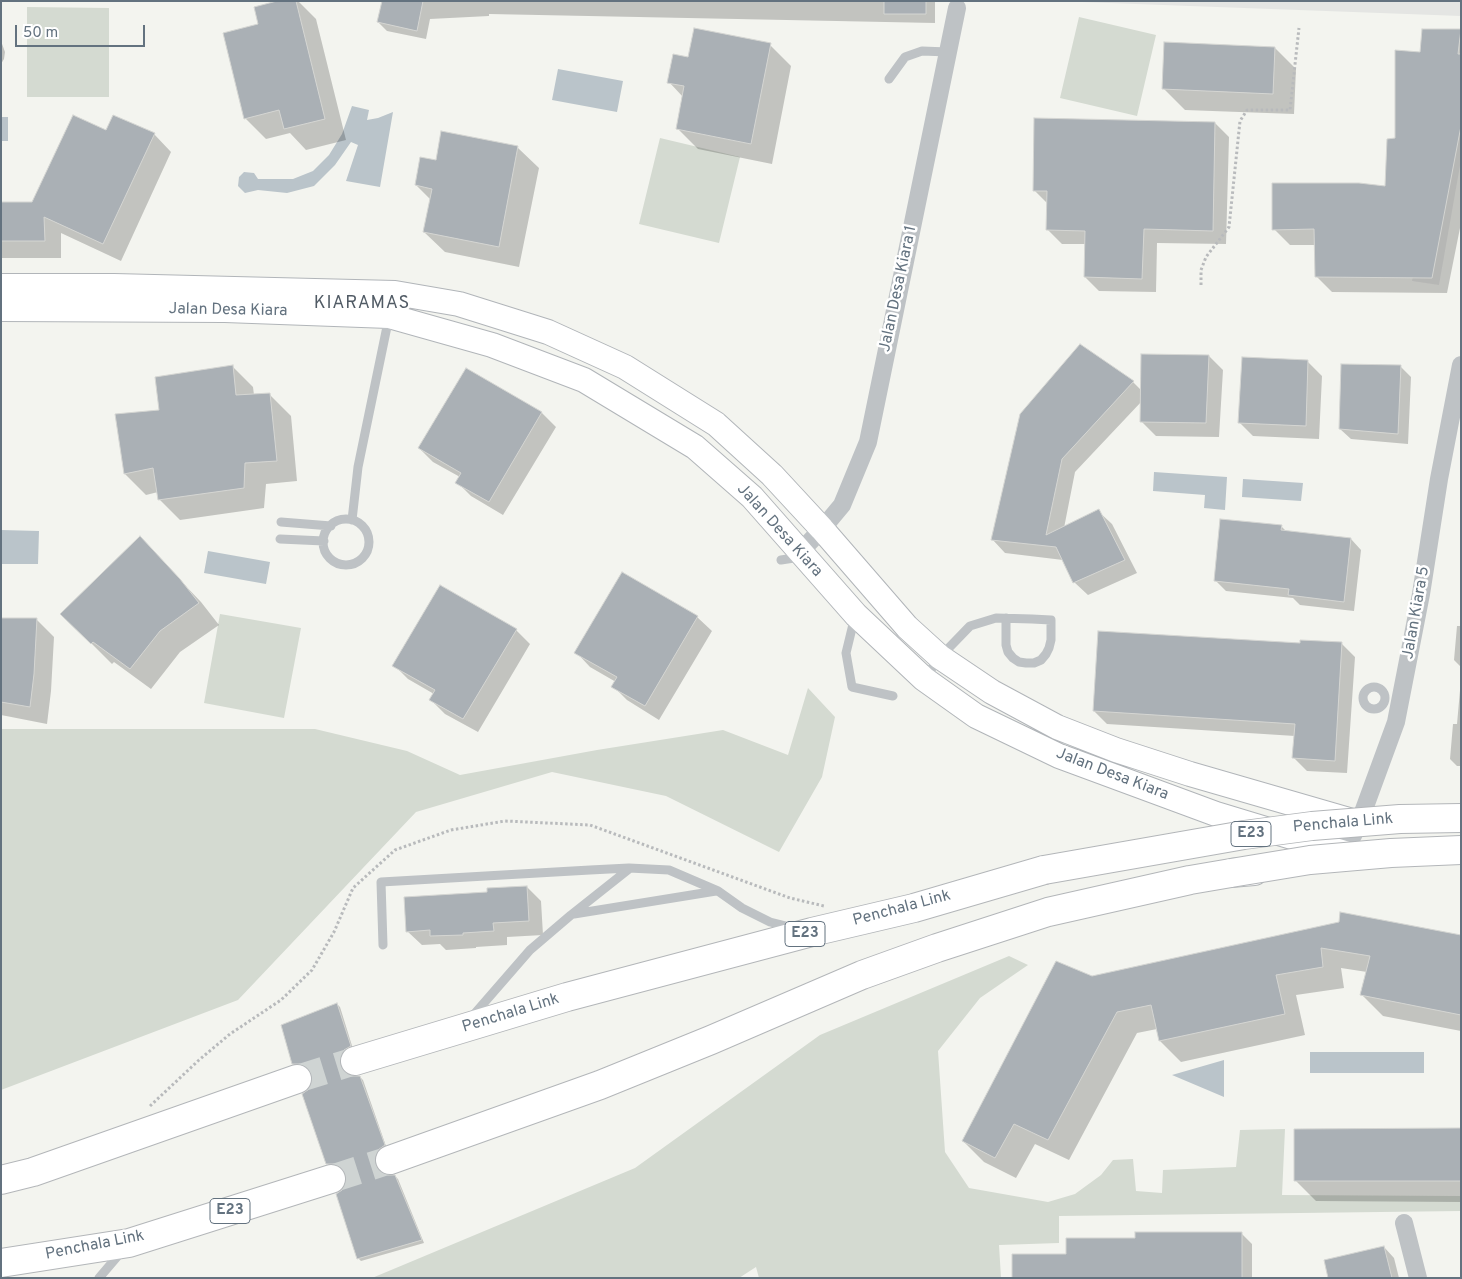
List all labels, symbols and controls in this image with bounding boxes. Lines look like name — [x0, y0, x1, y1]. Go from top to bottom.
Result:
scale bar — [18, 15, 148, 47]
text: 50 m — [23, 24, 58, 43]
street label: Jalan Desa Kiara 1 — [876, 224, 922, 354]
district label: KIARAMAS — [313, 293, 411, 315]
street label: Jalan Desa Kiara — [168, 300, 288, 322]
street label: Jalan Desa Kiara — [732, 480, 826, 582]
street label: Jalan Kiara 5 — [1399, 565, 1435, 661]
street label: Jalan Desa Kiara — [1053, 745, 1171, 805]
street label: Penchala Link — [1292, 810, 1394, 838]
road number: E23 — [1231, 822, 1271, 846]
street label: Penchala Link — [851, 887, 953, 931]
road number: E23 — [785, 922, 825, 946]
street label: Penchala Link — [460, 990, 562, 1038]
road number: E23 — [210, 1198, 250, 1224]
street label: Penchala Link — [44, 1227, 146, 1265]

